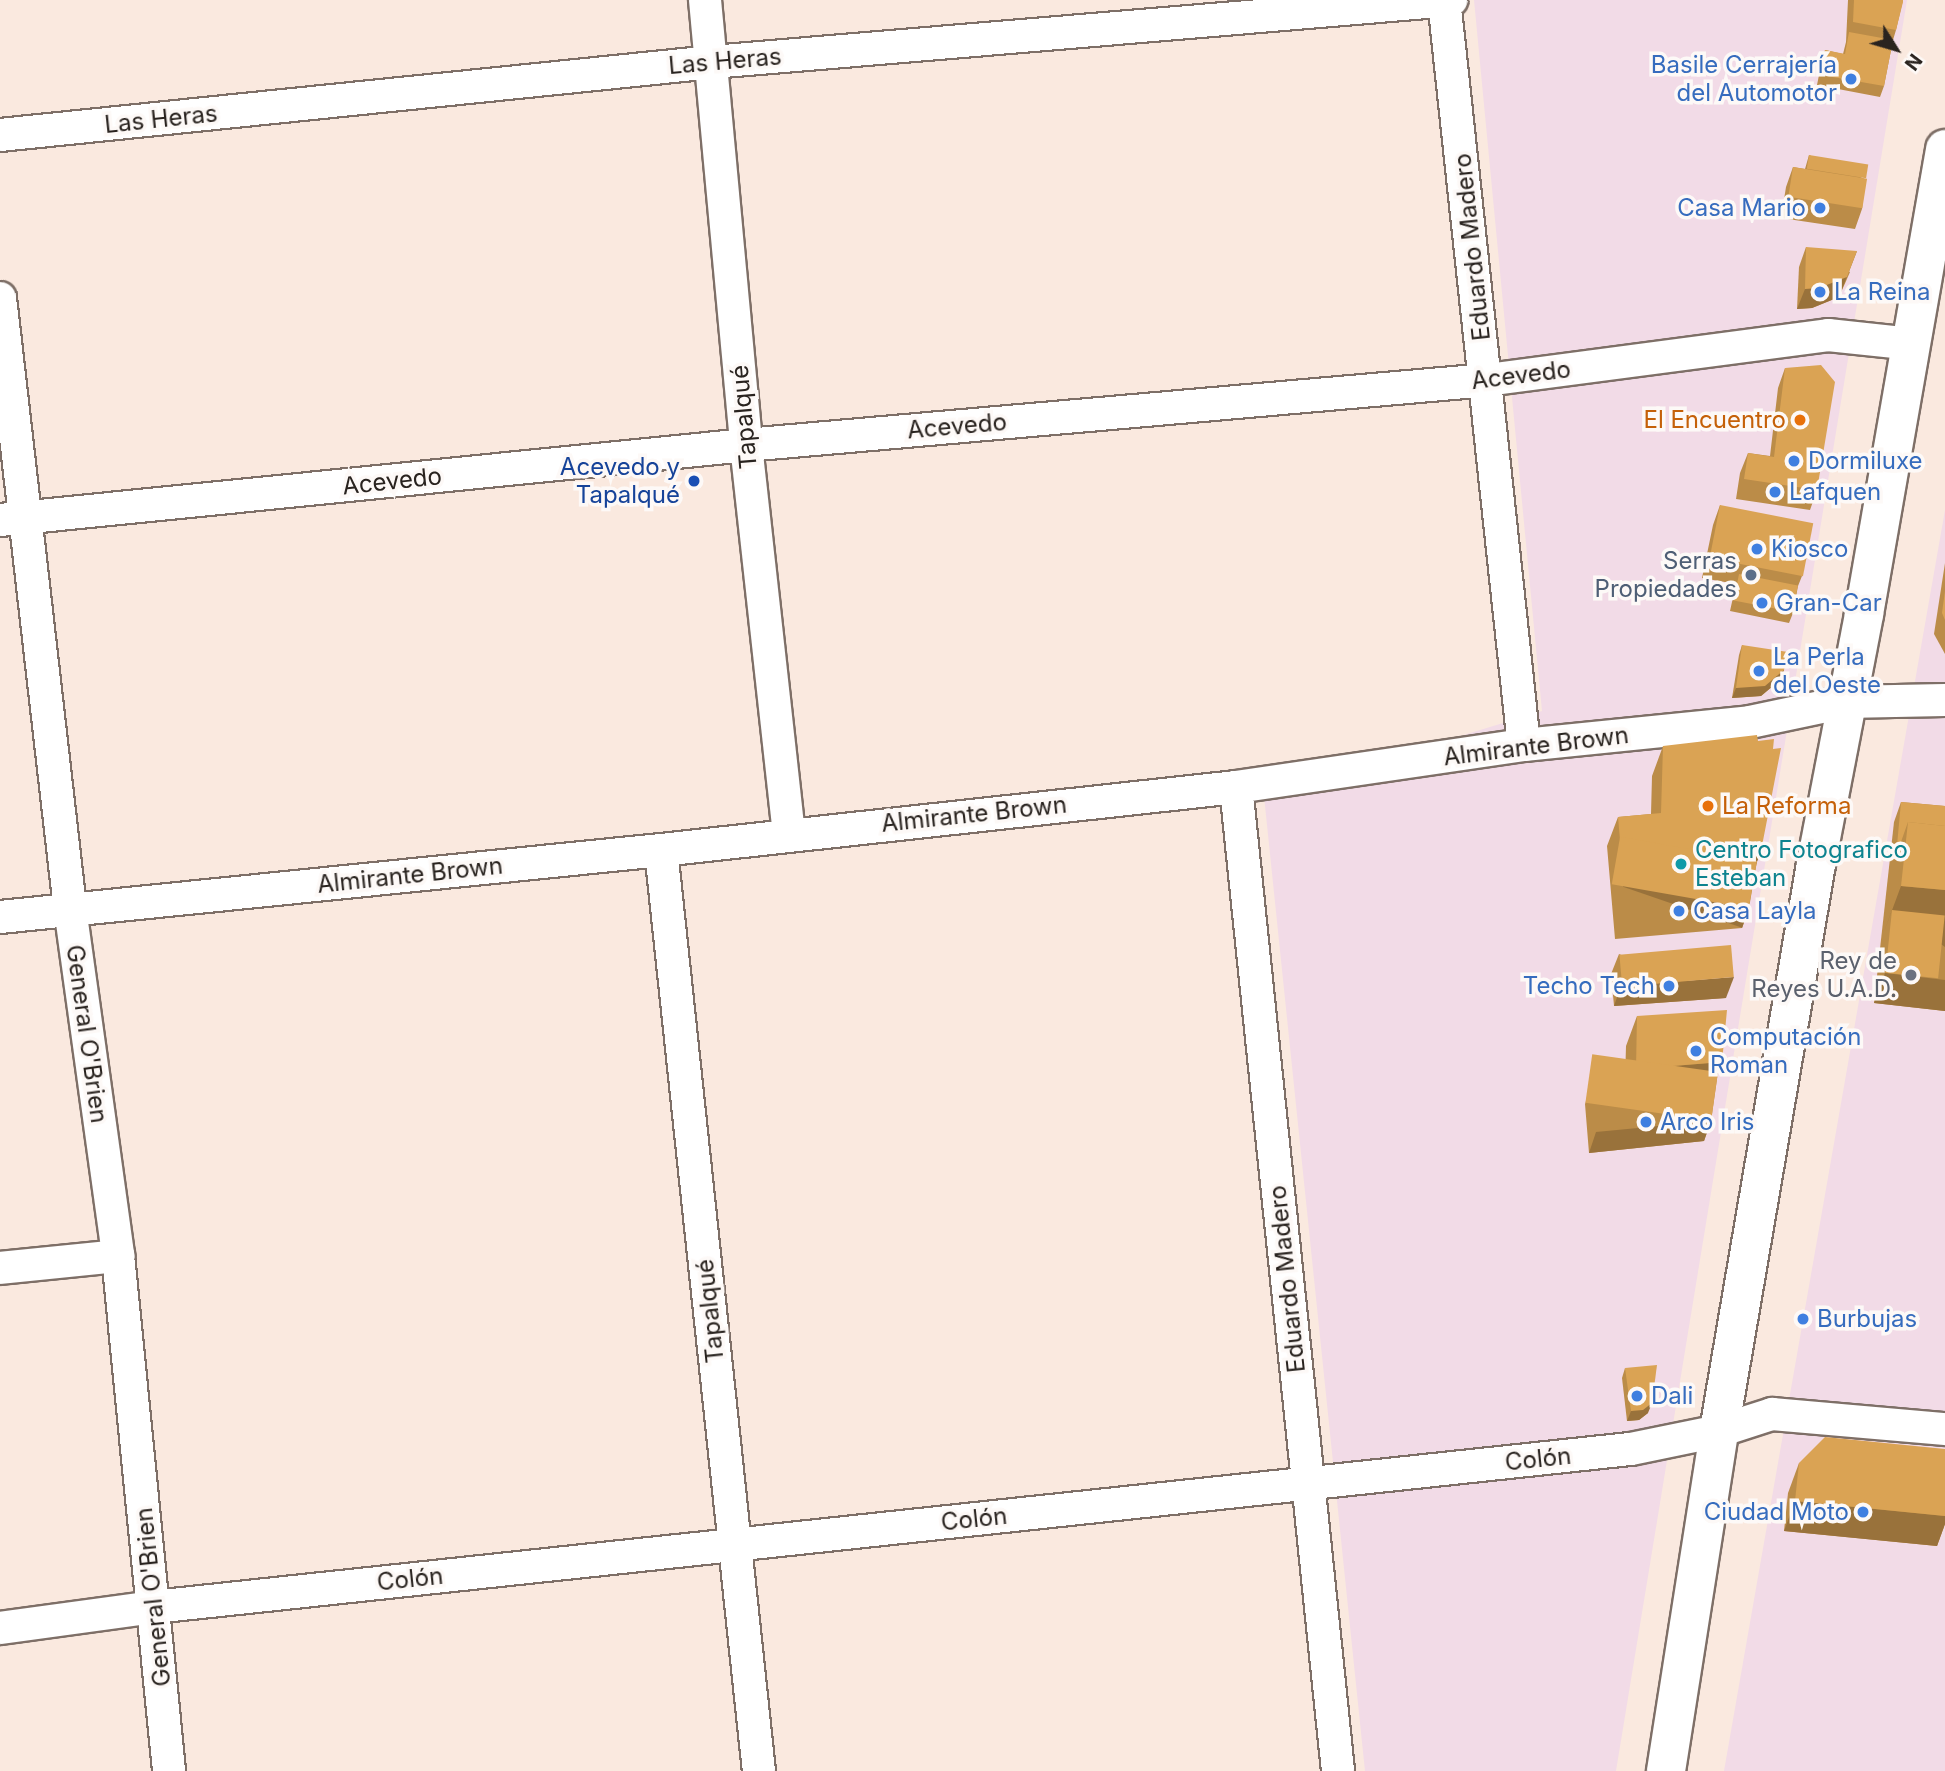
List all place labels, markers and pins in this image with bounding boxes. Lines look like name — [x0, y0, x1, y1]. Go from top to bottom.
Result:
place label: Basile Cerrajería del Automotor — [1651, 51, 1837, 107]
marker: Basile Cerrajería del Automotor — [1843, 71, 1859, 87]
place label: Casa Mario — [1677, 194, 1806, 222]
marker: Casa Mario — [1812, 200, 1828, 216]
place label: La Reina — [1834, 278, 1930, 306]
marker: La Reina — [1812, 284, 1828, 300]
place label: El Encuentro — [1643, 406, 1786, 434]
marker: El Encuentro — [1792, 412, 1808, 428]
place label: Dormiluxe — [1808, 447, 1923, 475]
place label: Acevedo y Tapalqué — [560, 453, 680, 509]
marker: Dormiluxe — [1786, 453, 1802, 469]
marker: Acevedo y Tapalqué — [686, 473, 702, 489]
place label: Lafquen — [1789, 478, 1881, 506]
marker: Lafquen — [1767, 484, 1783, 500]
place label: Kiosco — [1771, 535, 1848, 563]
marker: Kiosco — [1749, 541, 1765, 557]
place label: Serras Propiedades — [1595, 547, 1737, 603]
marker: Serras Propiedades — [1743, 567, 1759, 583]
place label: Gran-Car — [1776, 589, 1882, 617]
marker: Gran-Car — [1754, 595, 1770, 611]
place label: La Perla del Oeste — [1773, 643, 1881, 699]
marker: La Perla del Oeste — [1751, 663, 1767, 679]
place label: La Reforma — [1722, 792, 1851, 820]
marker: La Reforma — [1700, 798, 1716, 814]
place label: Centro Fotografico Esteban — [1695, 836, 1908, 892]
marker: Centro Fotografico Esteban — [1673, 856, 1689, 872]
place label: Casa Layla — [1693, 897, 1816, 925]
marker: Casa Layla — [1671, 903, 1687, 919]
place label: Rey de Reyes U.A.D. — [1751, 947, 1897, 1003]
marker: Rey de Reyes U.A.D. — [1903, 967, 1919, 983]
place label: Techo Tech — [1523, 972, 1655, 1000]
marker: Techo Tech — [1661, 978, 1677, 994]
place label: Computación Roman — [1710, 1023, 1861, 1079]
marker: Computación Roman — [1688, 1043, 1704, 1059]
place label: Arco Iris — [1660, 1108, 1754, 1136]
marker: Arco Iris — [1638, 1114, 1654, 1130]
place label: Burbujas — [1817, 1305, 1917, 1333]
marker: Burbujas — [1795, 1311, 1811, 1327]
place label: Dali — [1651, 1382, 1693, 1410]
marker: Dali — [1629, 1388, 1645, 1404]
place label: Ciudad Moto — [1704, 1498, 1849, 1526]
marker: Ciudad Moto — [1855, 1504, 1871, 1520]

